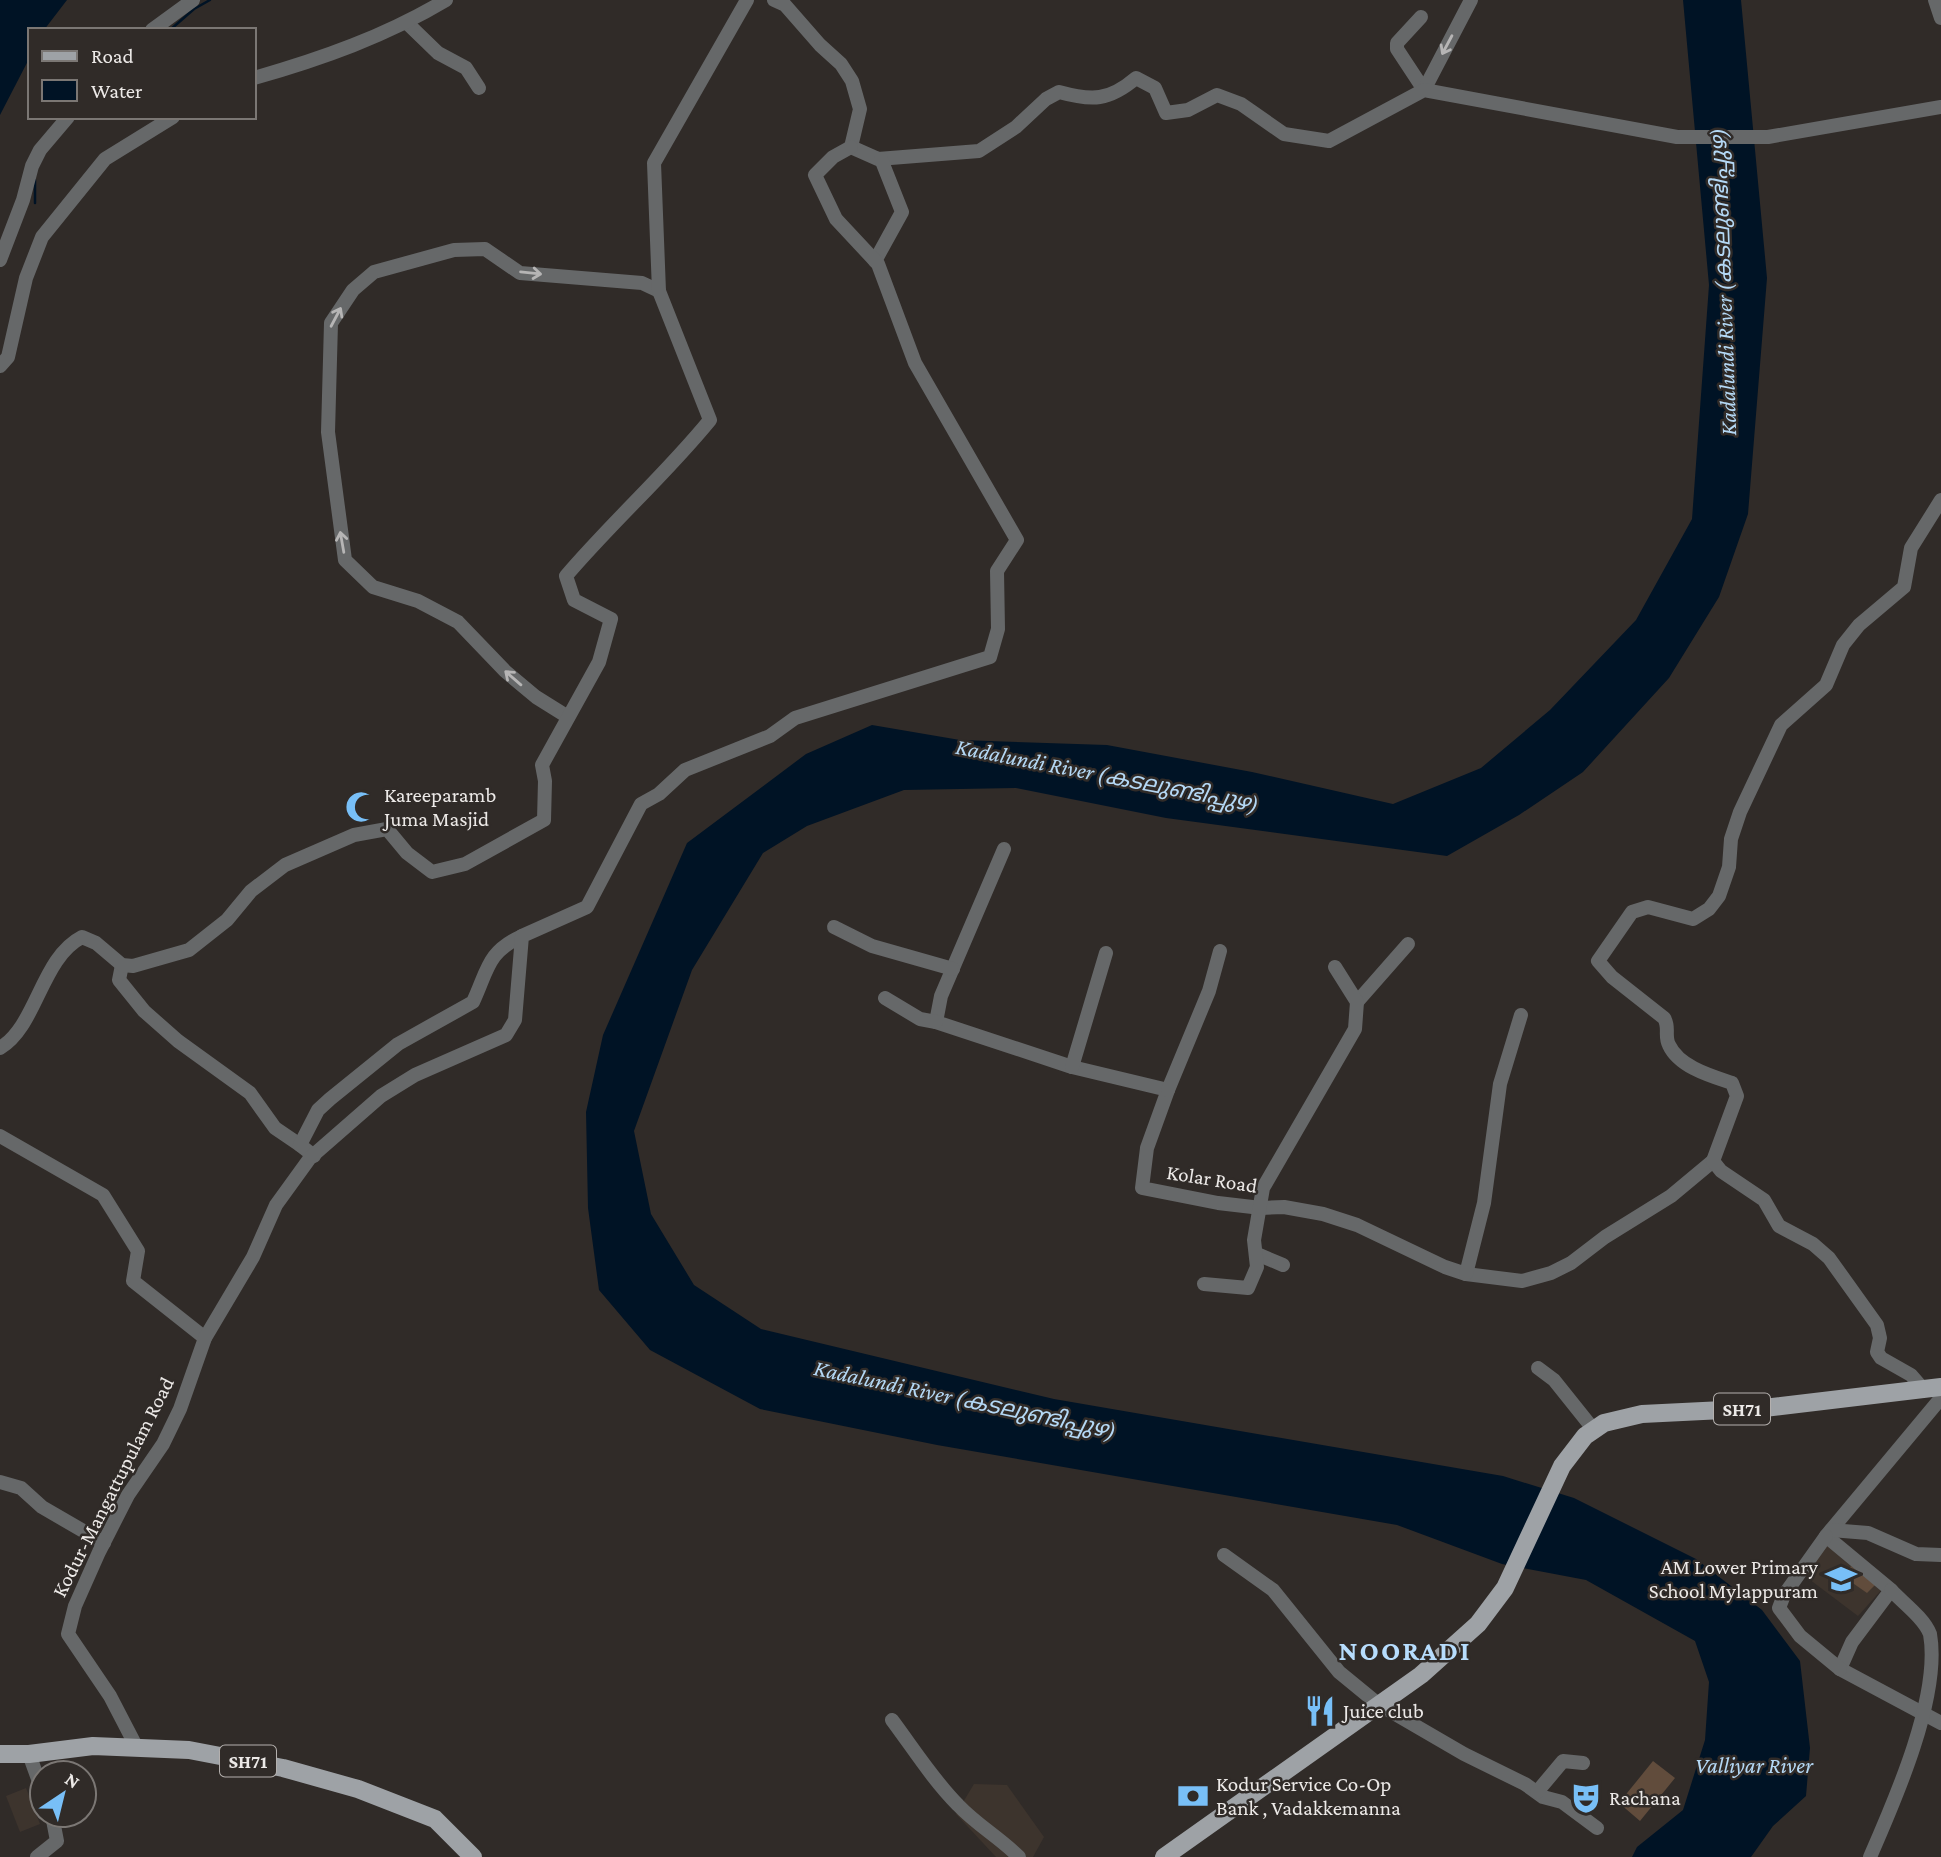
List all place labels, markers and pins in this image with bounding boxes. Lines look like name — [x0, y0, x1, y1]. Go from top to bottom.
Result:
place label: Kareeparamb Juma Masjid — [382, 783, 496, 831]
mosque icon: Kareeparamb Juma Masjid — [344, 790, 378, 824]
place label: AM Lower Primary School Mylappuram — [1649, 1555, 1818, 1603]
school or university icon: AM Lower Primary School Mylappuram — [1824, 1562, 1858, 1596]
restaurant icon: Juice club — [1303, 1694, 1337, 1728]
place label: Juice club — [1341, 1699, 1424, 1723]
place label: Kodur Service Co-Op Bank , Vadakkemanna — [1216, 1772, 1401, 1820]
bank icon: Kodur Service Co-Op Bank , Vadakkemanna — [1176, 1779, 1210, 1813]
theatre icon: Rachana — [1569, 1781, 1603, 1815]
place label: Rachana — [1609, 1786, 1681, 1810]

